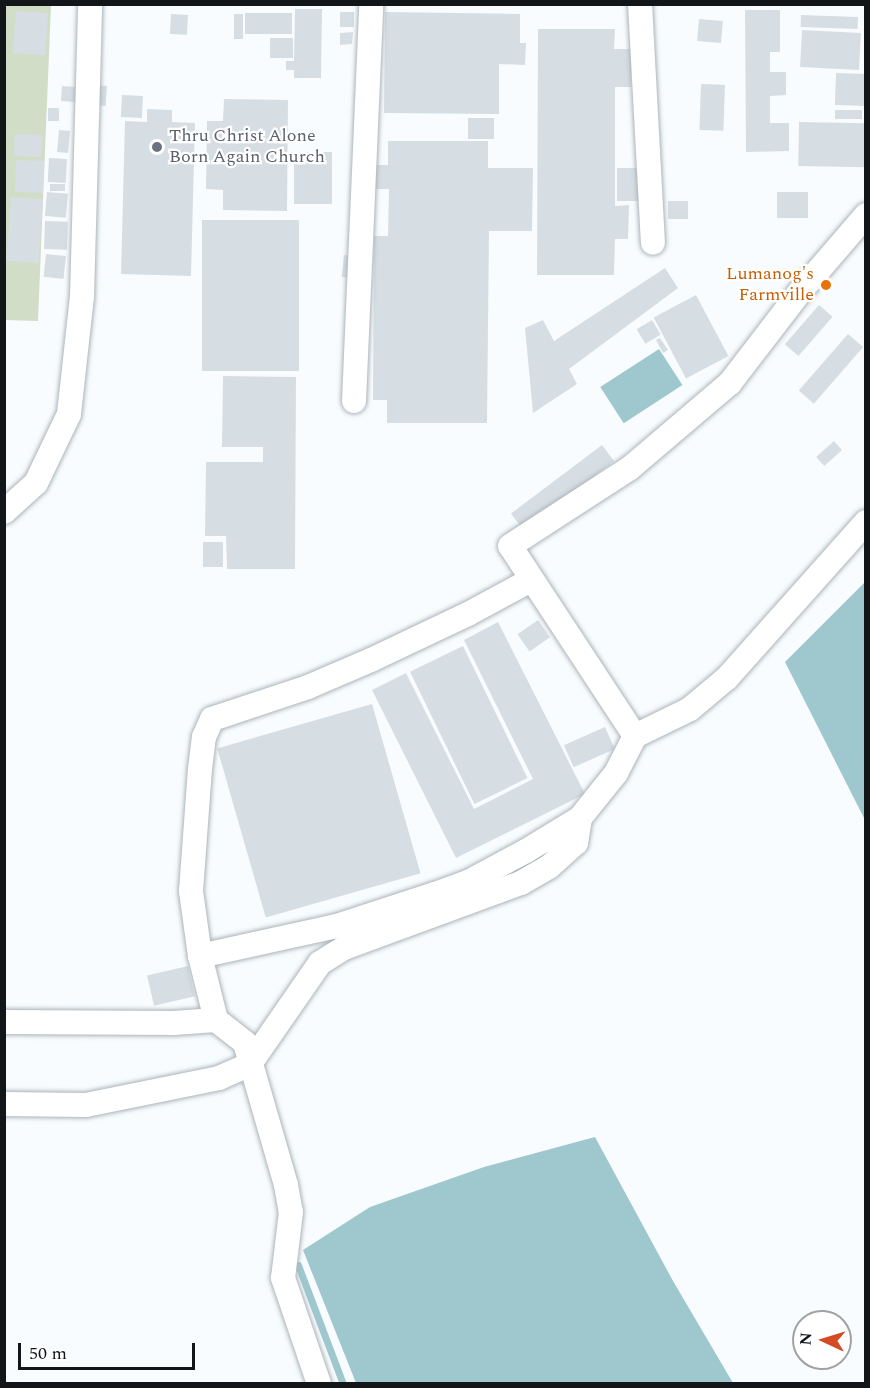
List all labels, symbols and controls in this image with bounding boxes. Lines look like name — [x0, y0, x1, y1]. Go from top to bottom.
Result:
place label: Thru Christ Alone Born Again Church — [169, 126, 325, 168]
marker: Thru Christ Alone Born Again Church — [150, 140, 164, 154]
place label: Lumanog's Farmville — [726, 264, 814, 306]
marker: Lumanog's Farmville — [819, 278, 833, 292]
north arrow — [792, 1310, 852, 1370]
scale bar — [21, 1331, 198, 1369]
text: N — [794, 1332, 818, 1346]
text: 50 m — [29, 1340, 67, 1367]

